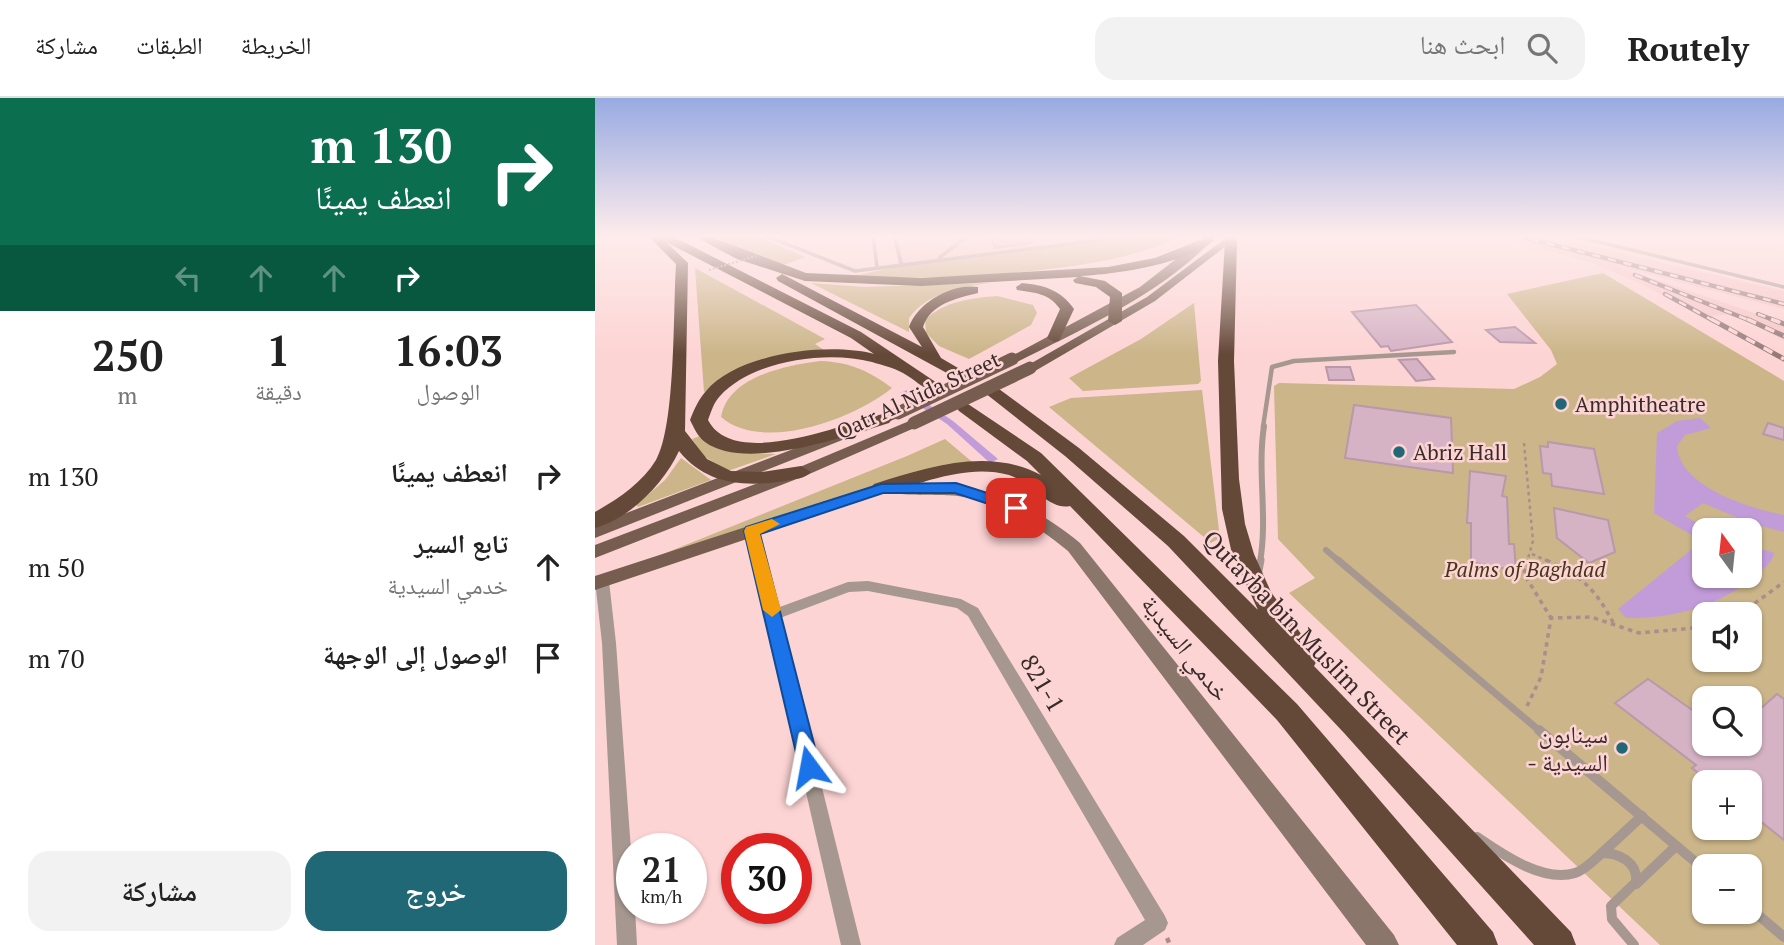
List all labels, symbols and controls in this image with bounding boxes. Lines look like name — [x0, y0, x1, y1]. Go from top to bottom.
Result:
search box — [1095, 17, 1585, 80]
text: ابحث هنا — [1420, 27, 1505, 61]
text: Routely — [1627, 27, 1749, 70]
text: مشاركة — [35, 29, 98, 61]
text: الطبقات — [136, 29, 203, 61]
text: الخريطة — [241, 29, 311, 61]
icon: search — [1523, 29, 1561, 67]
text: 130 m — [310, 112, 452, 177]
icon: right — [476, 126, 567, 217]
text: انعطف يمينًا — [315, 176, 452, 218]
icon: left — [169, 259, 207, 297]
icon: ahead — [242, 259, 280, 297]
icon: ahead — [315, 259, 353, 297]
icon: right — [388, 259, 426, 297]
text: 1 — [267, 322, 290, 378]
text: 16:03 — [394, 322, 503, 378]
text: 250 — [92, 327, 163, 383]
street label: Qatr Al Nida Street — [832, 345, 1005, 445]
text: دقيقة — [255, 376, 302, 407]
text: الوصول — [417, 376, 480, 407]
text: m — [118, 380, 137, 411]
place label: Amphitheatre — [1575, 390, 1706, 418]
marker: Amphitheatre — [1553, 396, 1569, 412]
place label: Abriz Hall — [1413, 438, 1507, 466]
marker: Abriz Hall — [1391, 444, 1407, 460]
text: انعطف يمينًا — [391, 455, 508, 489]
icon: right — [529, 457, 567, 495]
text: 130 m — [28, 459, 98, 493]
pin — [986, 478, 1046, 538]
icon: arrive — [997, 489, 1035, 527]
north arrow — [1692, 518, 1762, 588]
map controls — [1692, 518, 1762, 924]
street label: Qutayba bin Muslim Street — [1196, 523, 1418, 751]
text: تابع السير — [414, 526, 508, 560]
icon: ahead — [529, 548, 567, 586]
text: 50 m — [28, 550, 85, 584]
park label: Palms of Baghdad — [1443, 555, 1606, 583]
text: خدمي السيدية — [388, 570, 508, 601]
street label: خدمي السيدية — [1131, 589, 1237, 710]
button: sound — [1692, 602, 1762, 672]
text: الوصول إلى الوجهة — [323, 637, 508, 671]
icon: arrive — [529, 639, 567, 677]
text: 70 m — [28, 641, 85, 675]
street label: 821-1 — [1013, 648, 1073, 718]
button: search — [1692, 686, 1762, 756]
place label: سينابون - السيدية — [1527, 718, 1608, 778]
position arrow — [772, 730, 846, 804]
marker: سينابون - السيدية — [1614, 740, 1630, 756]
button: + — [1692, 770, 1762, 840]
speed limit sign: 30 — [721, 833, 812, 924]
text: 21 — [642, 846, 681, 892]
button: مشاركة — [28, 851, 291, 931]
button: خروج — [305, 851, 567, 931]
button: − — [1692, 854, 1762, 924]
text: km/h — [641, 884, 682, 908]

